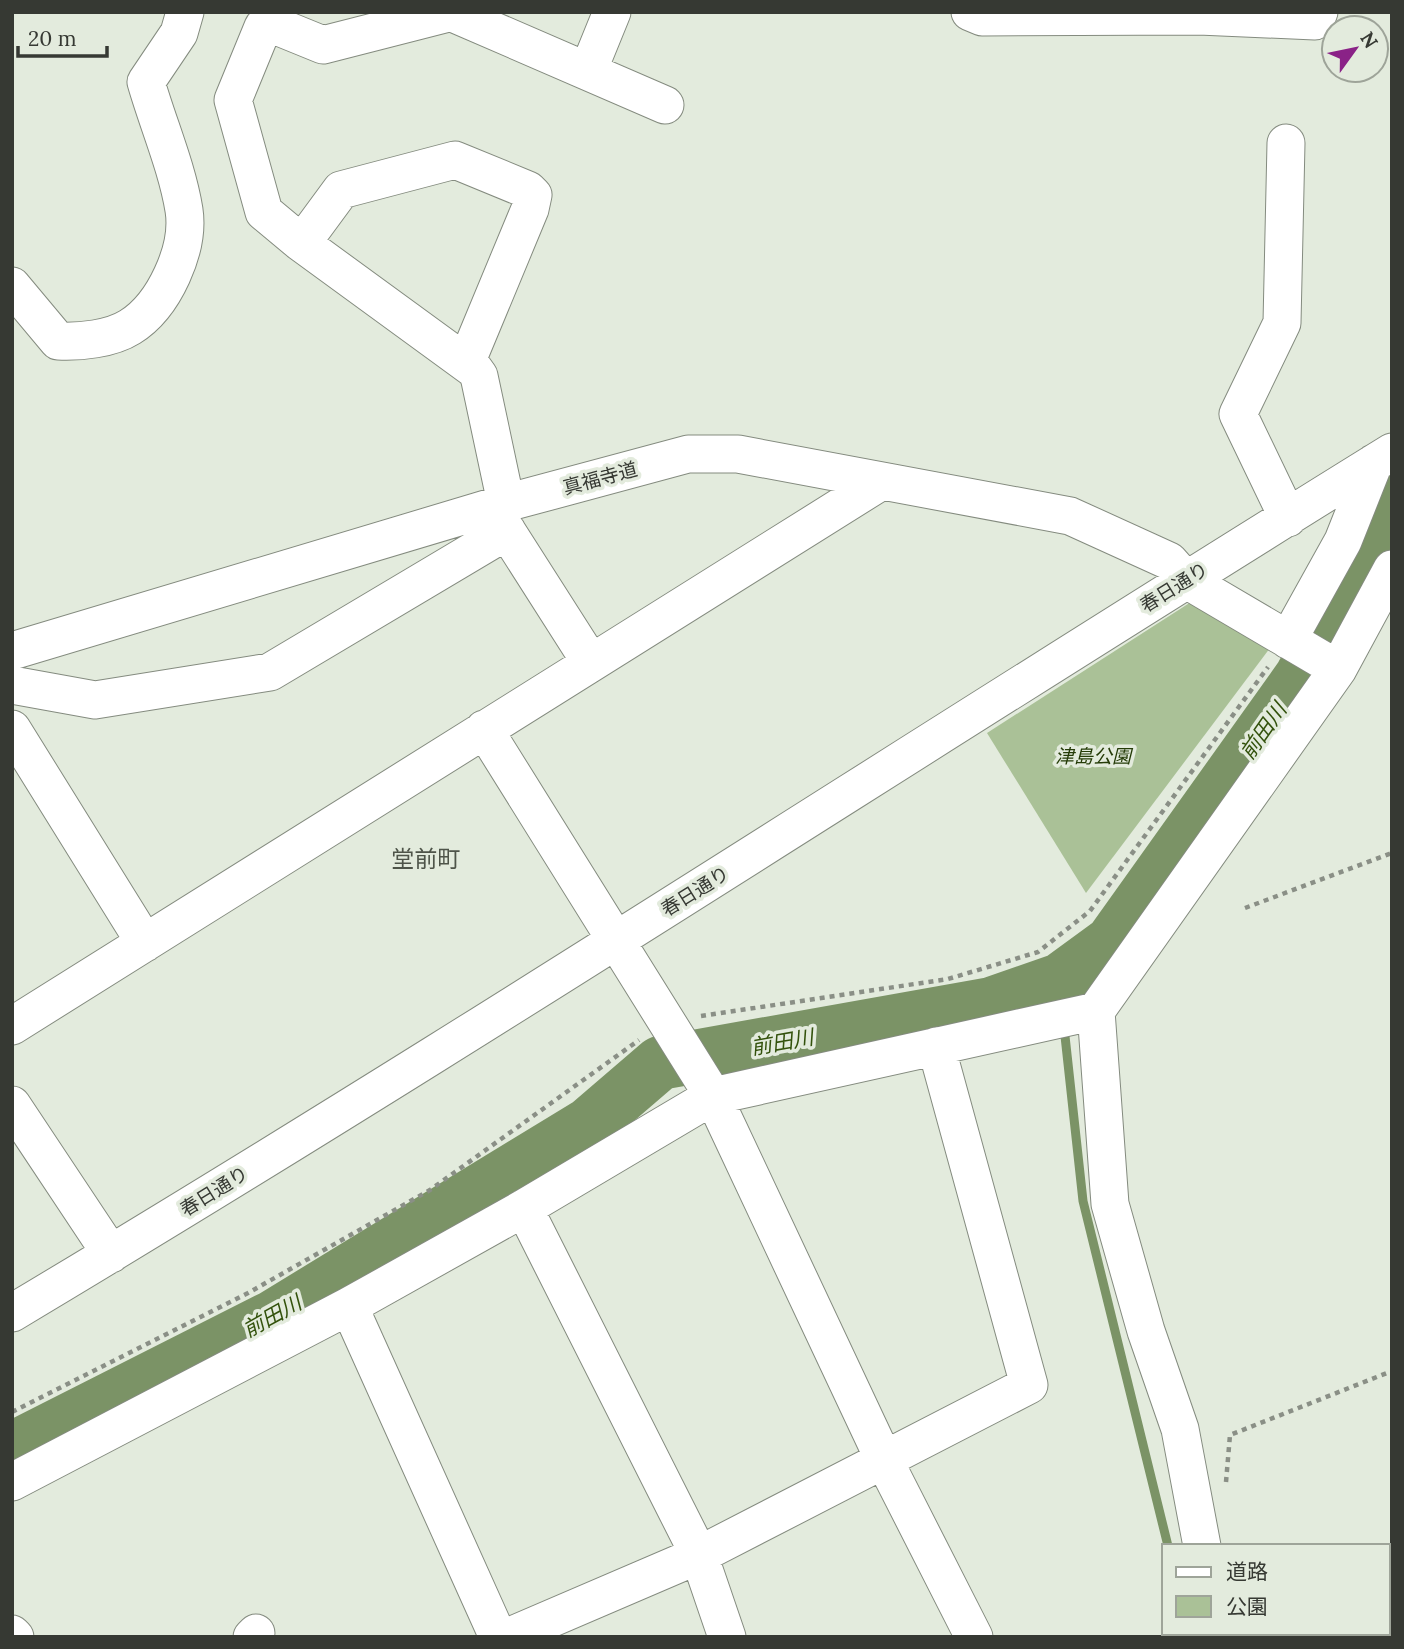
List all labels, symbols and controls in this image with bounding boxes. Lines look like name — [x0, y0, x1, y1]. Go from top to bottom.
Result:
scale bar — [18, 14, 107, 58]
north arrow — [1320, 14, 1390, 84]
text: 20 m — [28, 25, 77, 52]
text: N — [1355, 27, 1383, 53]
street label: 真福寺道 — [560, 457, 640, 499]
street label: 春日通り — [1135, 557, 1213, 617]
water label: 前田川 — [1234, 696, 1293, 765]
park label: 津島公園 — [1055, 744, 1134, 768]
district label: 堂前町 — [392, 844, 461, 873]
street label: 春日通り — [656, 861, 734, 921]
water label: 前田川 — [749, 1023, 817, 1061]
street label: 春日通り — [175, 1161, 253, 1221]
water label: 前田川 — [238, 1288, 308, 1343]
legend — [1162, 1544, 1390, 1635]
text: 道路 — [1226, 1558, 1268, 1585]
text: 公園 — [1226, 1593, 1268, 1620]

